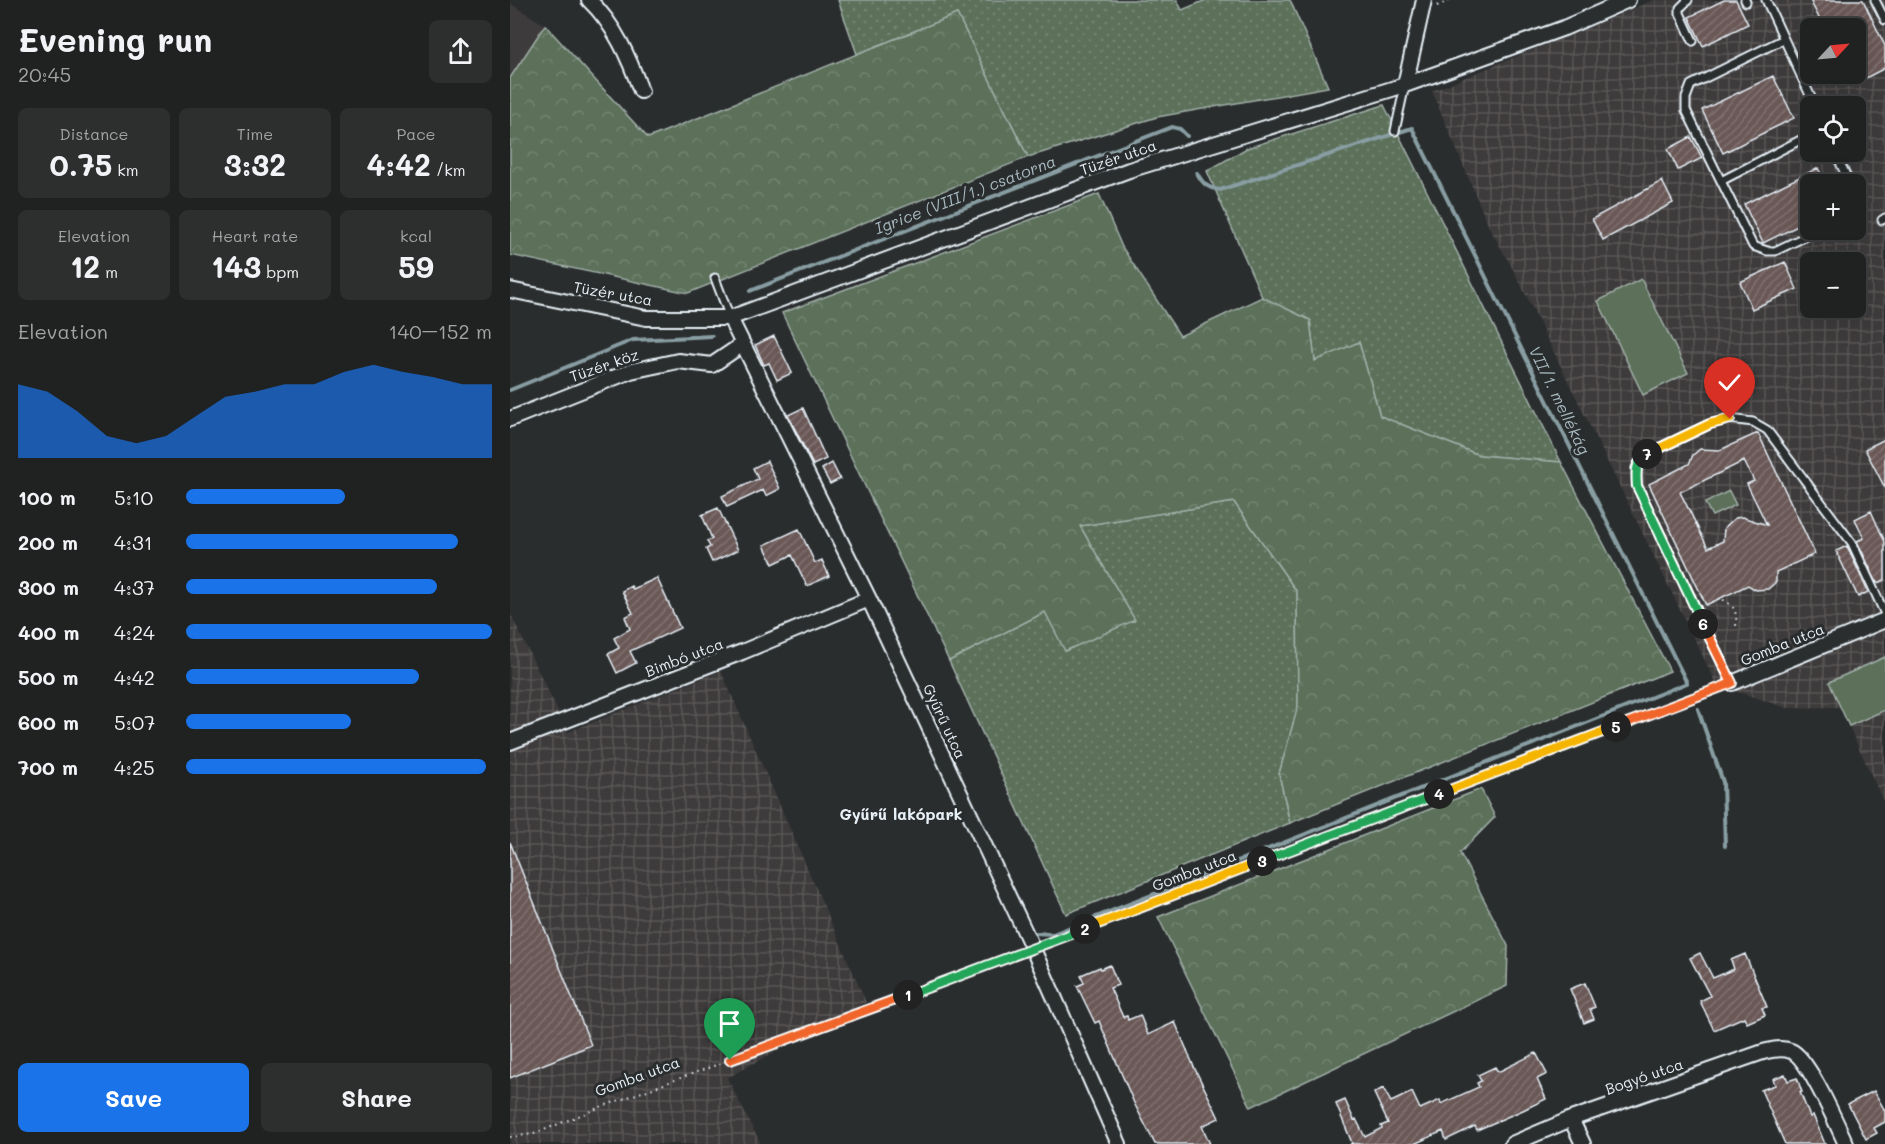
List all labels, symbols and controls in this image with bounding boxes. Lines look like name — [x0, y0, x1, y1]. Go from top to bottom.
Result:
text: Evening run — [18, 17, 212, 60]
north arrow — [1800, 18, 1866, 84]
map controls — [1800, 18, 1866, 318]
button: share — [429, 20, 492, 83]
text: 20:45 — [18, 61, 71, 87]
button: locate — [1800, 96, 1866, 162]
text: Distance — [60, 123, 128, 144]
text: Time — [237, 123, 273, 144]
text: Pace — [396, 123, 436, 144]
street label: Tüzér utca — [1077, 135, 1159, 179]
text: 0.75 — [49, 144, 112, 184]
text: 3:32 — [224, 144, 286, 184]
text: 4:42 — [366, 144, 431, 184]
water label: Igrice (VIII/1.) csatorna — [872, 150, 1058, 238]
text: km — [112, 159, 139, 180]
text: /km — [431, 159, 466, 180]
button: + — [1800, 174, 1866, 240]
text: Elevation — [58, 225, 130, 246]
text: Heart rate — [212, 225, 298, 246]
text: kcal — [400, 225, 432, 246]
text: 12 — [70, 246, 100, 286]
text: 143 — [211, 246, 261, 286]
text: 59 — [398, 246, 434, 286]
button: − — [1800, 252, 1866, 318]
text: m — [100, 261, 118, 282]
text: bpm — [261, 261, 299, 282]
street label: Tüzér utca — [572, 276, 654, 310]
text: Elevation — [18, 318, 108, 344]
text: 140–152 m — [389, 318, 492, 344]
water label: VII/1. mellékág — [1525, 342, 1595, 458]
street label: Tüzér köz — [567, 344, 641, 386]
pin — [1704, 357, 1755, 419]
icon: check — [1713, 366, 1746, 399]
pin: 7 — [1632, 439, 1662, 469]
text: 7 — [1643, 443, 1651, 464]
text: 100 m — [18, 484, 76, 510]
text: 5:10 — [114, 484, 153, 510]
text: 200 m — [18, 529, 78, 555]
text: 4:31 — [114, 529, 153, 555]
text: 300 m — [18, 574, 79, 600]
text: 4:37 — [114, 574, 155, 600]
pin: 6 — [1688, 609, 1718, 639]
text: 6 — [1698, 613, 1708, 634]
street label: Gomba utca — [1737, 618, 1827, 670]
text: 400 m — [18, 619, 79, 645]
text: 4:24 — [114, 619, 155, 645]
street label: Bimbó utca — [642, 633, 726, 681]
text: 500 m — [18, 664, 78, 690]
text: 4:42 — [114, 664, 155, 690]
street label: Gyűrű utca — [919, 680, 971, 762]
text: 600 m — [18, 709, 79, 735]
text: 5:07 — [114, 709, 155, 735]
pin: 5 — [1601, 712, 1631, 742]
text: 5 — [1611, 716, 1621, 737]
text: 700 m — [18, 754, 78, 780]
text: 4:25 — [114, 754, 155, 780]
pin: 4 — [1424, 779, 1454, 809]
text: 4 — [1434, 783, 1444, 804]
district label: Gyűrű lakópark — [840, 803, 962, 824]
street label: Gomba utca — [1149, 845, 1239, 895]
pin: 3 — [1247, 846, 1277, 876]
text: 3 — [1257, 850, 1267, 871]
pin: 2 — [1070, 914, 1100, 944]
text: 2 — [1081, 918, 1089, 939]
pin: 1 — [893, 980, 923, 1010]
text: 1 — [904, 984, 912, 1005]
pin — [704, 998, 755, 1060]
icon: arrive — [713, 1007, 746, 1040]
street label: Gomba utca — [592, 1051, 682, 1101]
street label: Bogyó utca — [1602, 1053, 1686, 1099]
button: Save — [18, 1063, 249, 1132]
button: Share — [261, 1063, 492, 1132]

